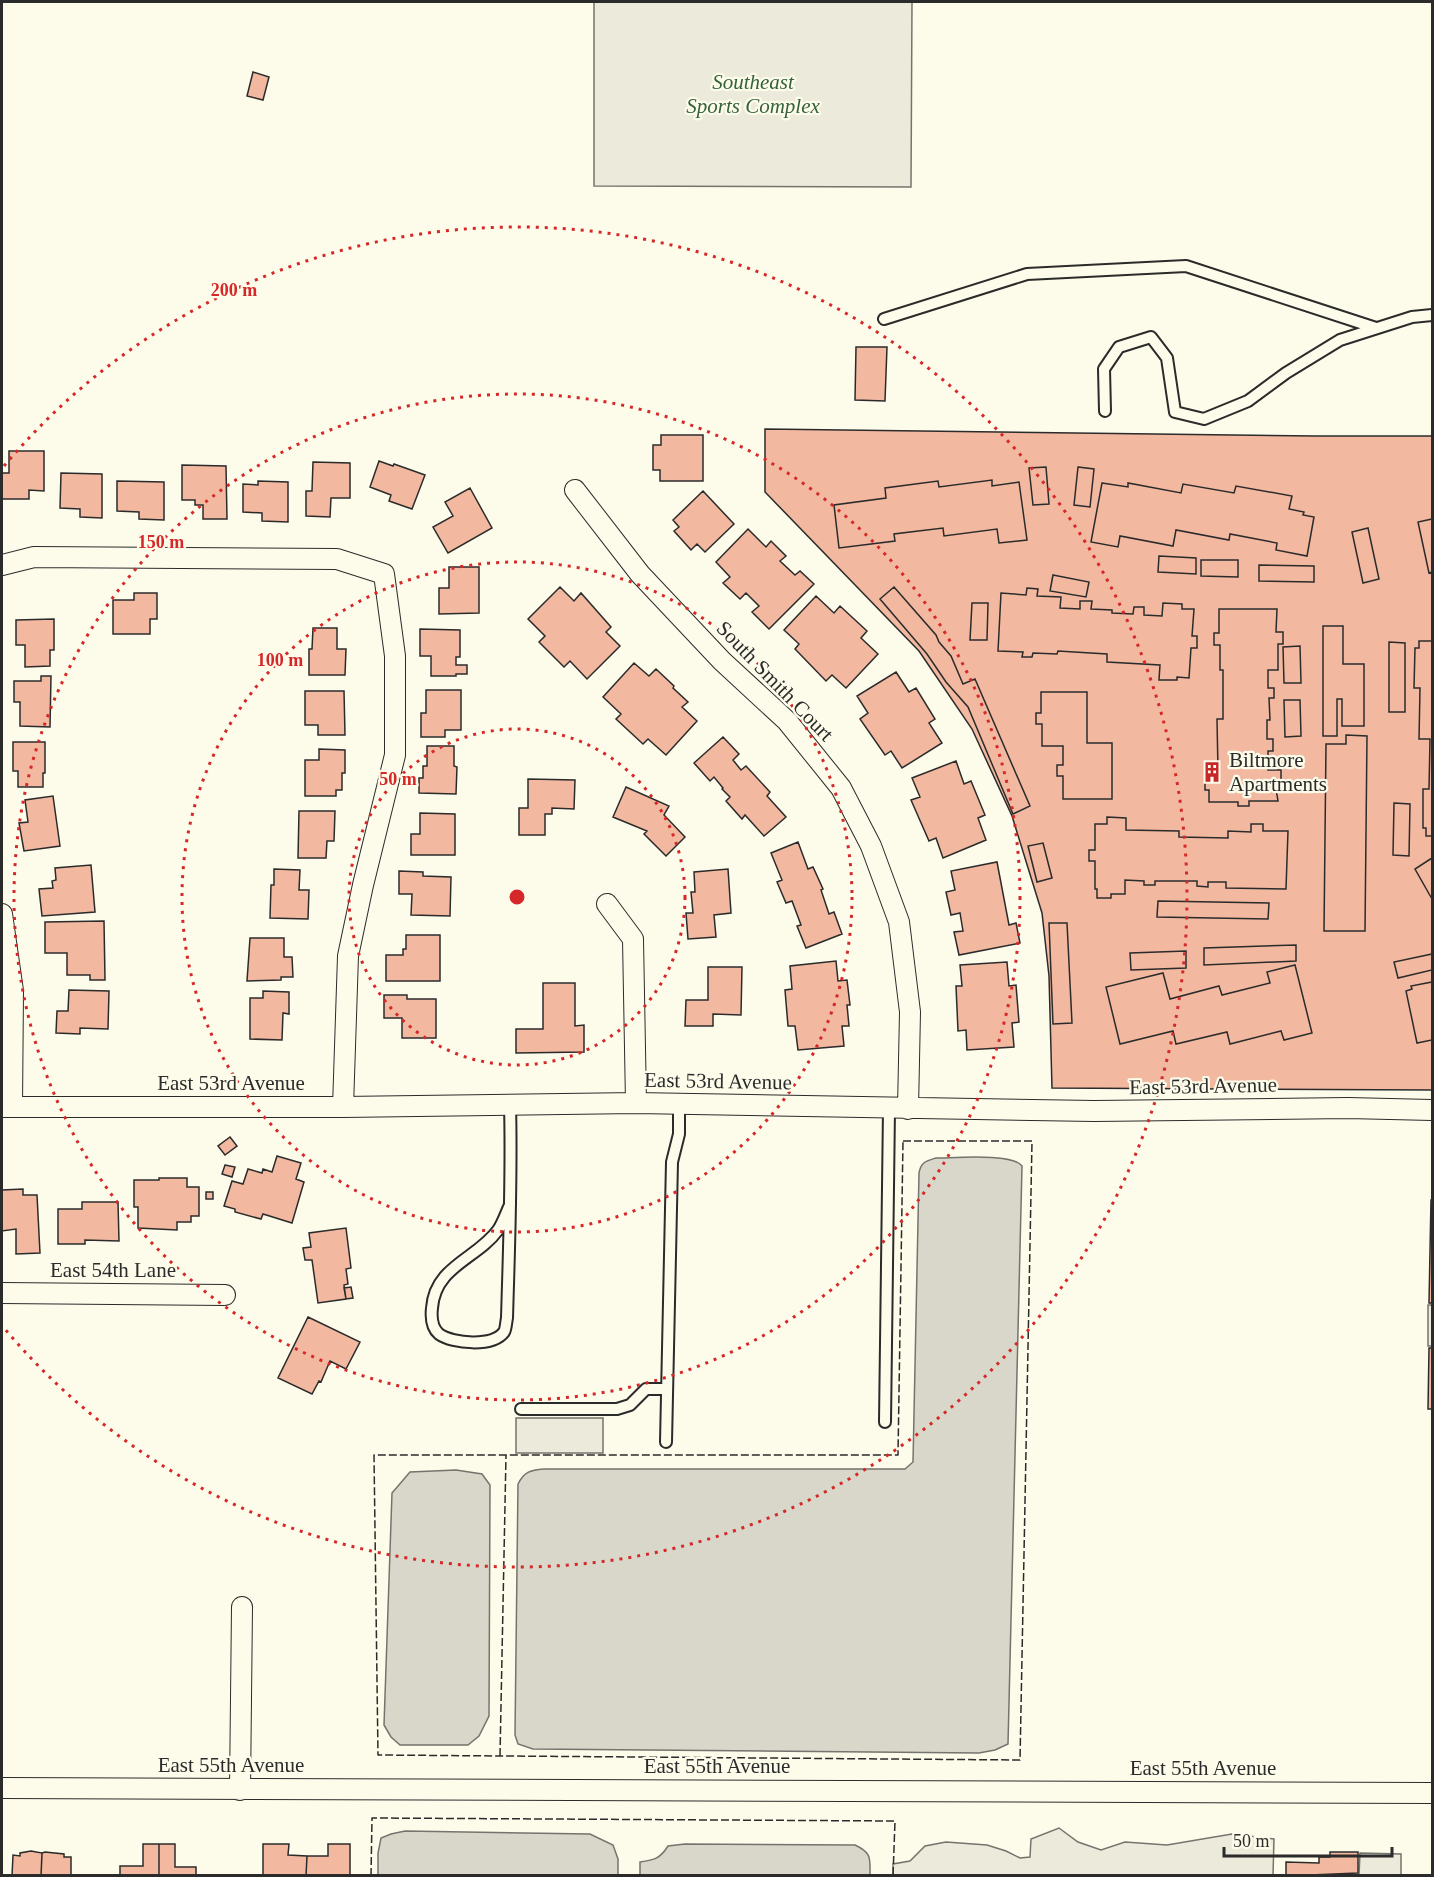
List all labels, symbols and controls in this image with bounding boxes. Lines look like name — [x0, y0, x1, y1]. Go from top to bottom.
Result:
park label: Southeast Sports Complex — [686, 70, 820, 118]
text: 200 m — [211, 280, 257, 300]
text: 150 m — [138, 532, 184, 552]
street label: South Smith Court — [712, 616, 838, 746]
text: 100 m — [257, 650, 303, 670]
place label: Biltmore Apartments — [1229, 748, 1327, 796]
building icon: Biltmore Apartments — [1200, 760, 1224, 784]
text: 50 m — [379, 769, 417, 789]
centre of rings — [507, 887, 527, 907]
street label: East 53rd Avenue — [644, 1068, 792, 1094]
street label: East 53rd Avenue — [157, 1071, 305, 1095]
street label: East 53rd Avenue — [1129, 1073, 1277, 1099]
street label: East 54th Lane — [50, 1258, 176, 1282]
street label: East 55th Avenue — [158, 1753, 304, 1777]
street label: East 55th Avenue — [644, 1754, 790, 1778]
street label: East 55th Avenue — [1130, 1756, 1276, 1780]
scale bar — [1224, 1820, 1392, 1858]
text: 50 m — [1233, 1831, 1270, 1851]

